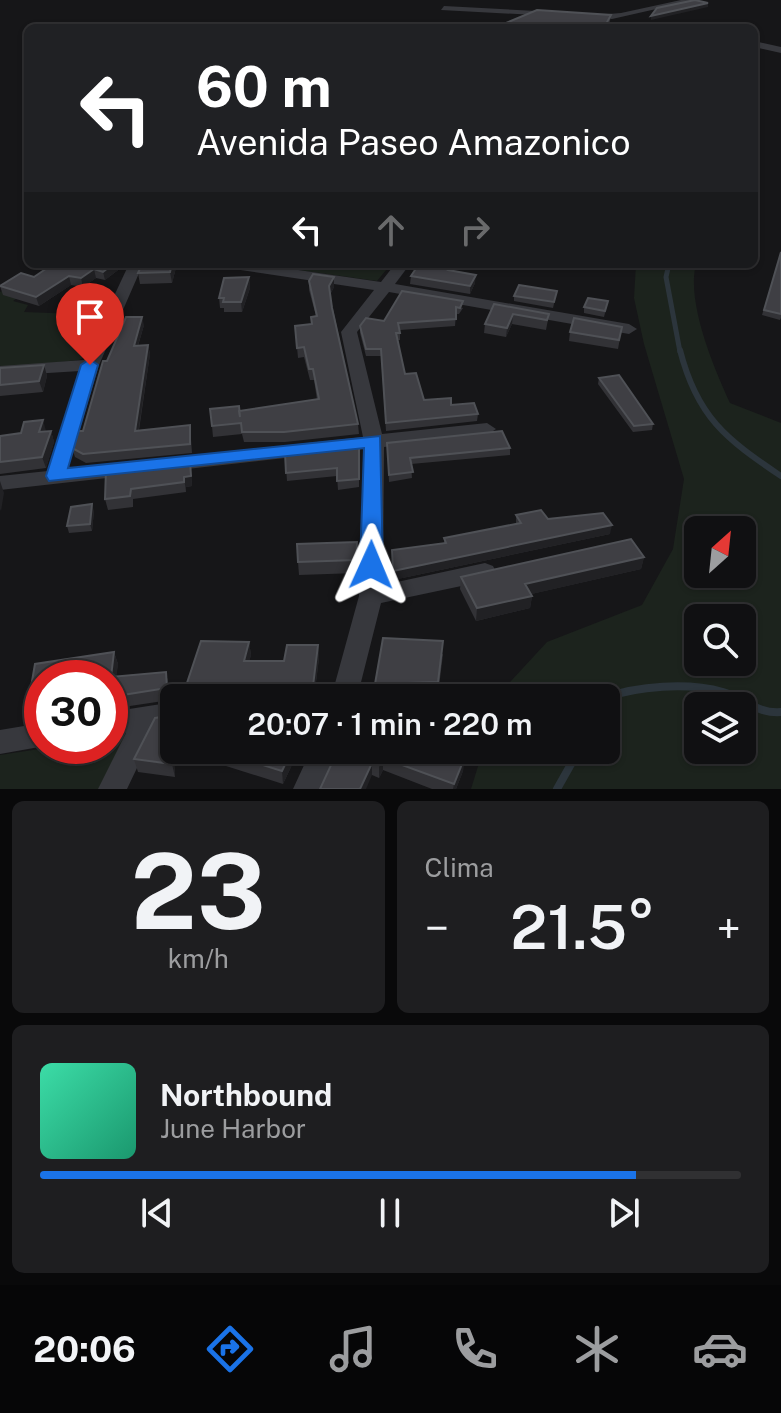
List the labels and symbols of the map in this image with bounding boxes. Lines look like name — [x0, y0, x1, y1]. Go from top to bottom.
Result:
pin — [56, 283, 124, 365]
north arrow — [684, 516, 756, 588]
position arrow — [329, 523, 413, 607]
speed limit sign: 30 — [24, 660, 128, 764]

